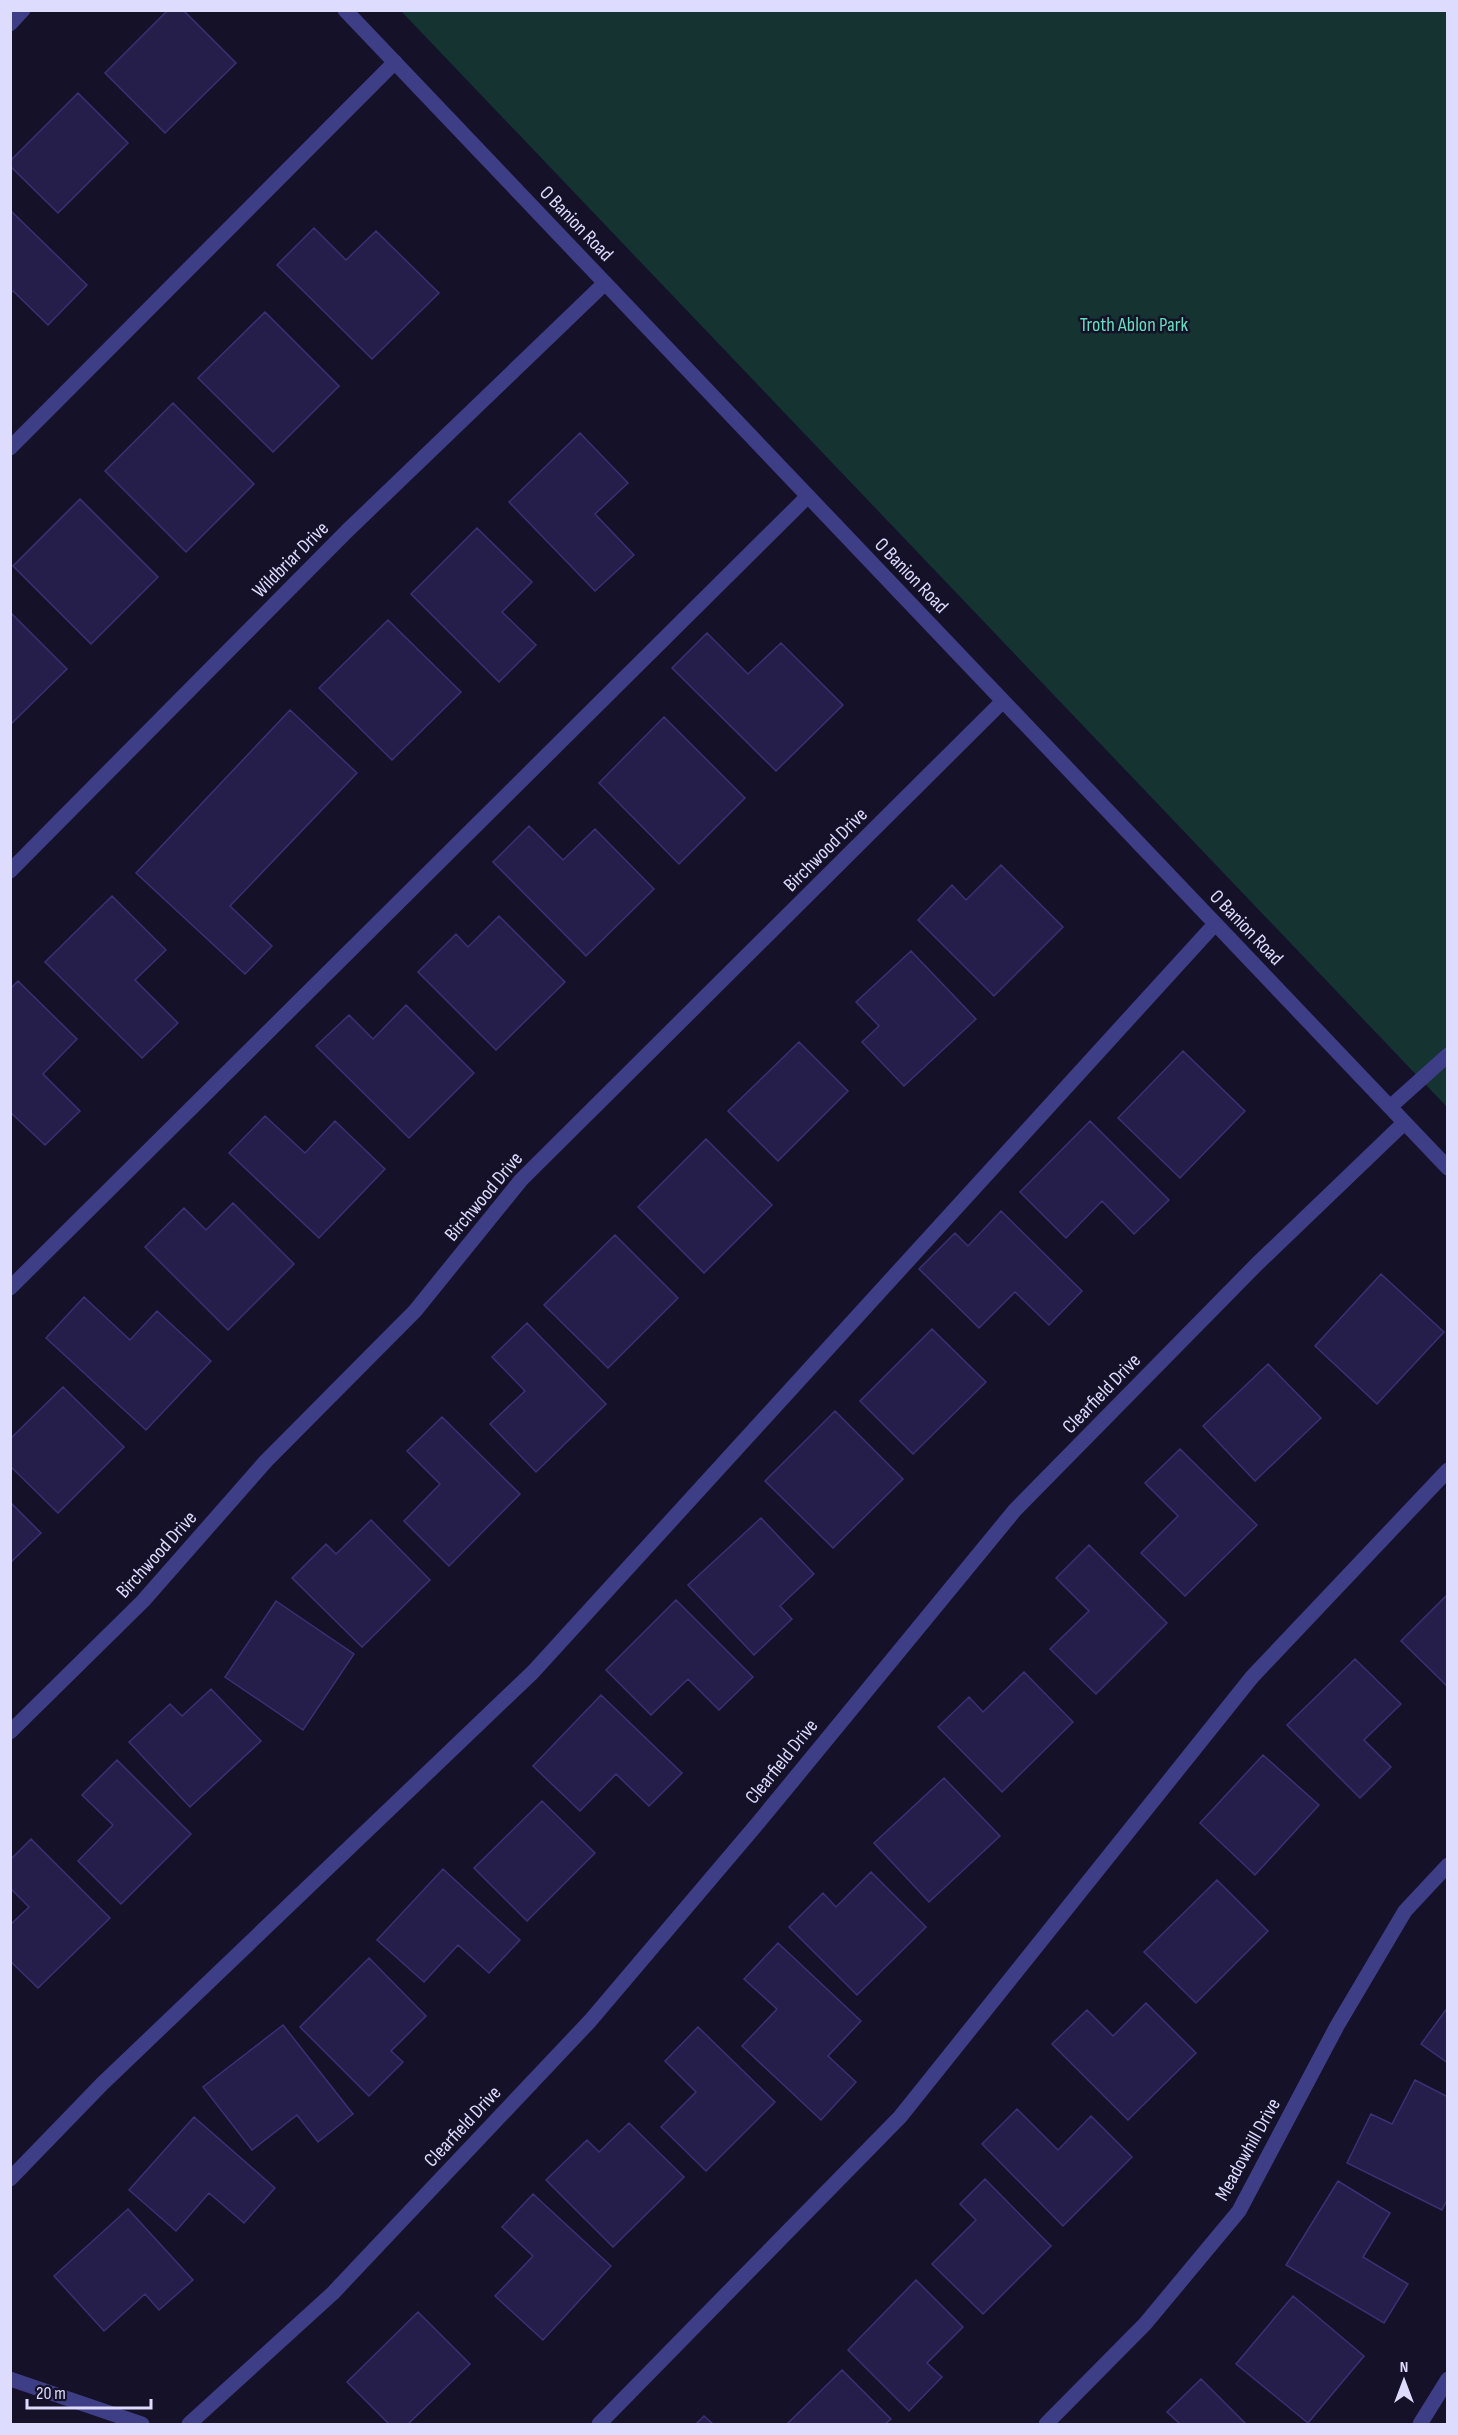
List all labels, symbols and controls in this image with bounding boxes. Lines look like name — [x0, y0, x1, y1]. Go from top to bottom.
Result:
street label: O Banion Road — [535, 181, 618, 266]
park label: Troth Ablon Park — [1080, 313, 1189, 337]
street label: Wildbriar Drive — [248, 517, 334, 603]
street label: O Banion Road — [870, 533, 953, 618]
street label: Birchwood Drive — [779, 803, 873, 897]
street label: O Banion Road — [1205, 885, 1288, 970]
street label: Birchwood Drive — [440, 1147, 528, 1246]
street label: Clearfield Drive — [1058, 1349, 1146, 1439]
street label: Birchwood Drive — [111, 1506, 202, 1603]
street label: Clearfield Drive — [740, 1714, 823, 1809]
street label: Clearfield Drive — [419, 2081, 506, 2172]
street label: Meadowhill Drive — [1210, 2094, 1286, 2205]
north arrow — [1374, 2351, 1434, 2411]
text: N — [1400, 2358, 1408, 2377]
scale bar — [27, 2372, 152, 2410]
text: 20 m — [36, 2383, 66, 2404]

